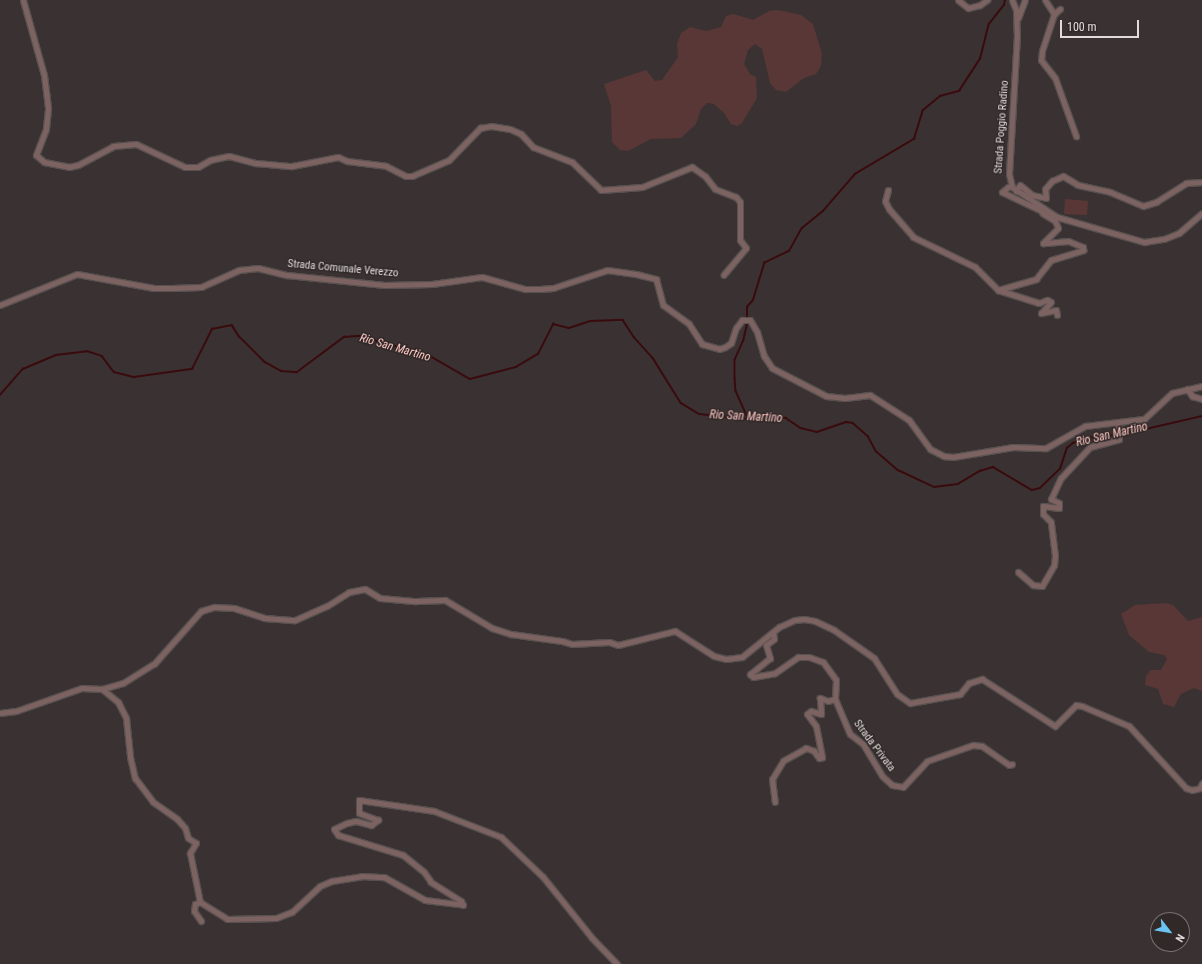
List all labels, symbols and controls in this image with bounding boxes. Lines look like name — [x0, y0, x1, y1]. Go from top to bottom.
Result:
scale bar — [1062, 12, 1141, 38]
text: 100 m — [1067, 20, 1097, 34]
street label: Strada Poggio Radino — [992, 80, 1012, 174]
street label: Strada Comunale Verezzo — [287, 258, 399, 280]
water label: Rio San Martino — [358, 331, 432, 365]
water label: Rio San Martino — [709, 408, 783, 426]
water label: Rio San Martino — [1075, 420, 1149, 450]
street label: Strada Privata — [850, 718, 898, 774]
north arrow — [1150, 912, 1190, 952]
text: N — [1173, 932, 1187, 944]

